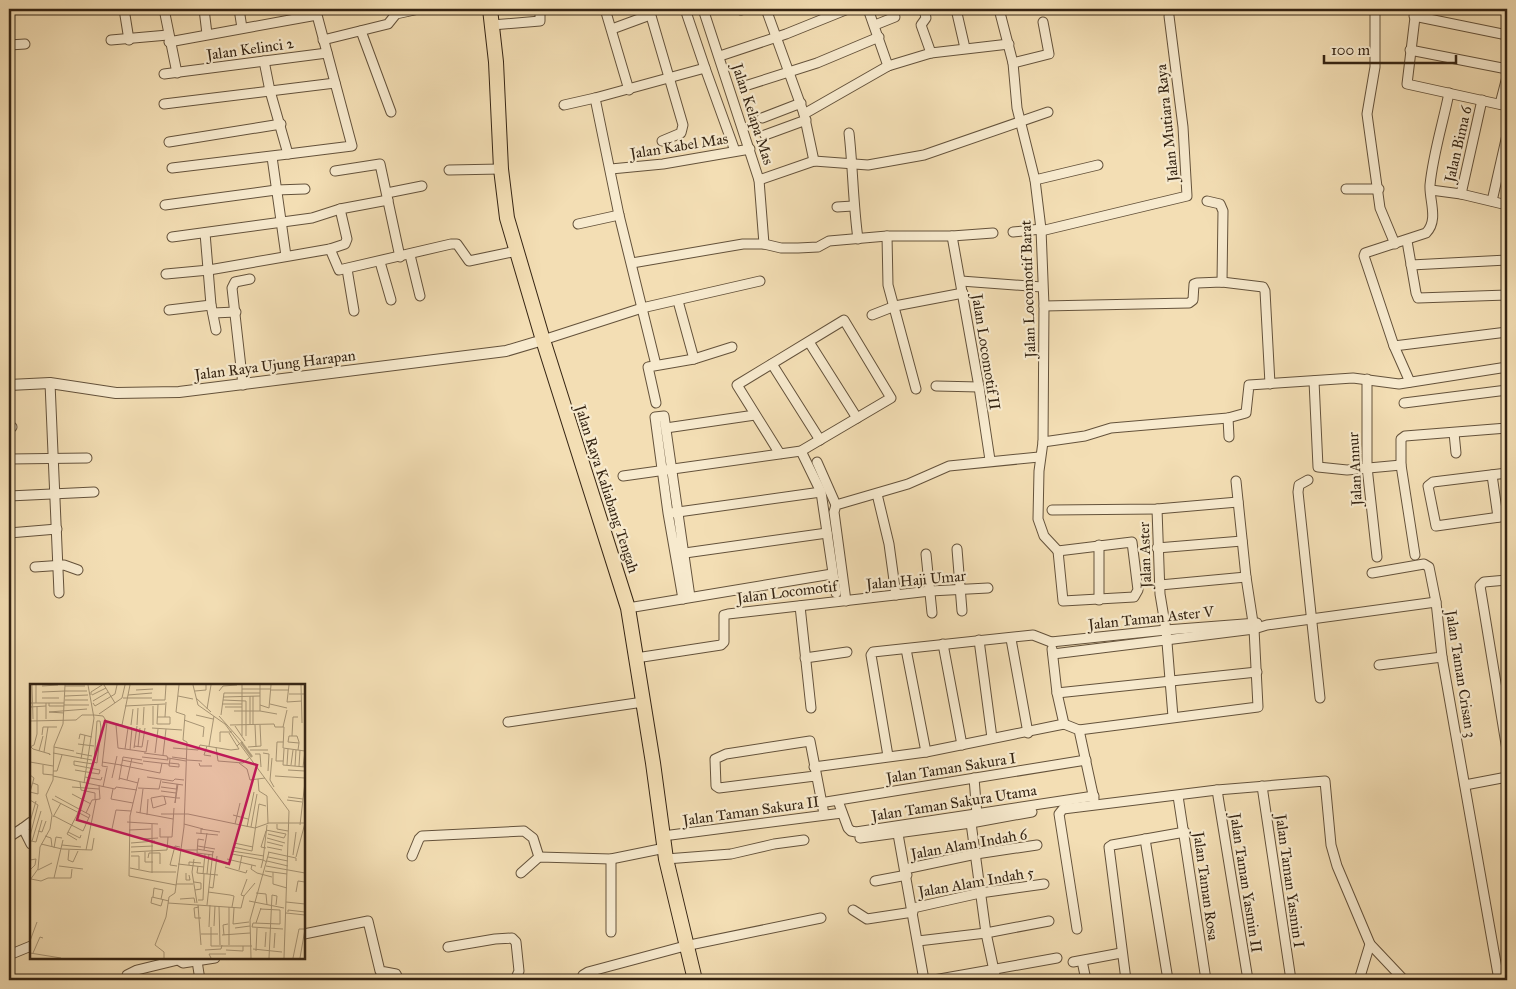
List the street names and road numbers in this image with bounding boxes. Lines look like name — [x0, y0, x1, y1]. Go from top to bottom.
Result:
street label: Jalan Kelinci 2 — [203, 34, 295, 65]
street label: Jalan Kelapa Mas — [727, 59, 778, 167]
street label: Jalan Mutiara Raya — [1152, 63, 1183, 185]
street label: Jalan Bima 6 — [1440, 103, 1477, 186]
street label: Jalan Kabel Mas — [627, 129, 729, 164]
street label: Jalan Locomotif Barat — [1017, 219, 1040, 360]
street label: Jalan Locomotif II — [967, 291, 1004, 411]
street label: Jalan Raya Ujung Harapan — [191, 346, 357, 385]
street label: Jalan Raya Kaliabang Tengah — [570, 401, 643, 576]
street label: Jalan Annur — [1344, 431, 1367, 508]
street label: Jalan Aster — [1135, 521, 1156, 591]
street label: Jalan Haji Umar — [863, 567, 967, 595]
street label: Jalan Locomotif — [734, 577, 841, 608]
street label: Jalan Taman Aster V — [1085, 602, 1215, 635]
street label: Jalan Taman Crisan 3 — [1441, 607, 1480, 739]
street label: Jalan Taman Sakura I — [883, 749, 1017, 788]
street label: Jalan Taman Sakura Utama — [868, 781, 1039, 826]
street label: Jalan Taman Sakura II — [680, 793, 821, 831]
street label: Jalan Taman Yasmin II — [1225, 810, 1266, 954]
street label: Jalan Taman Yasmin I — [1270, 811, 1308, 949]
street label: Jalan Alam Indah 6 — [907, 825, 1030, 864]
street label: Jalan Taman Rosa — [1188, 828, 1223, 942]
street label: Jalan Alam Indah 5 — [915, 863, 1035, 902]

